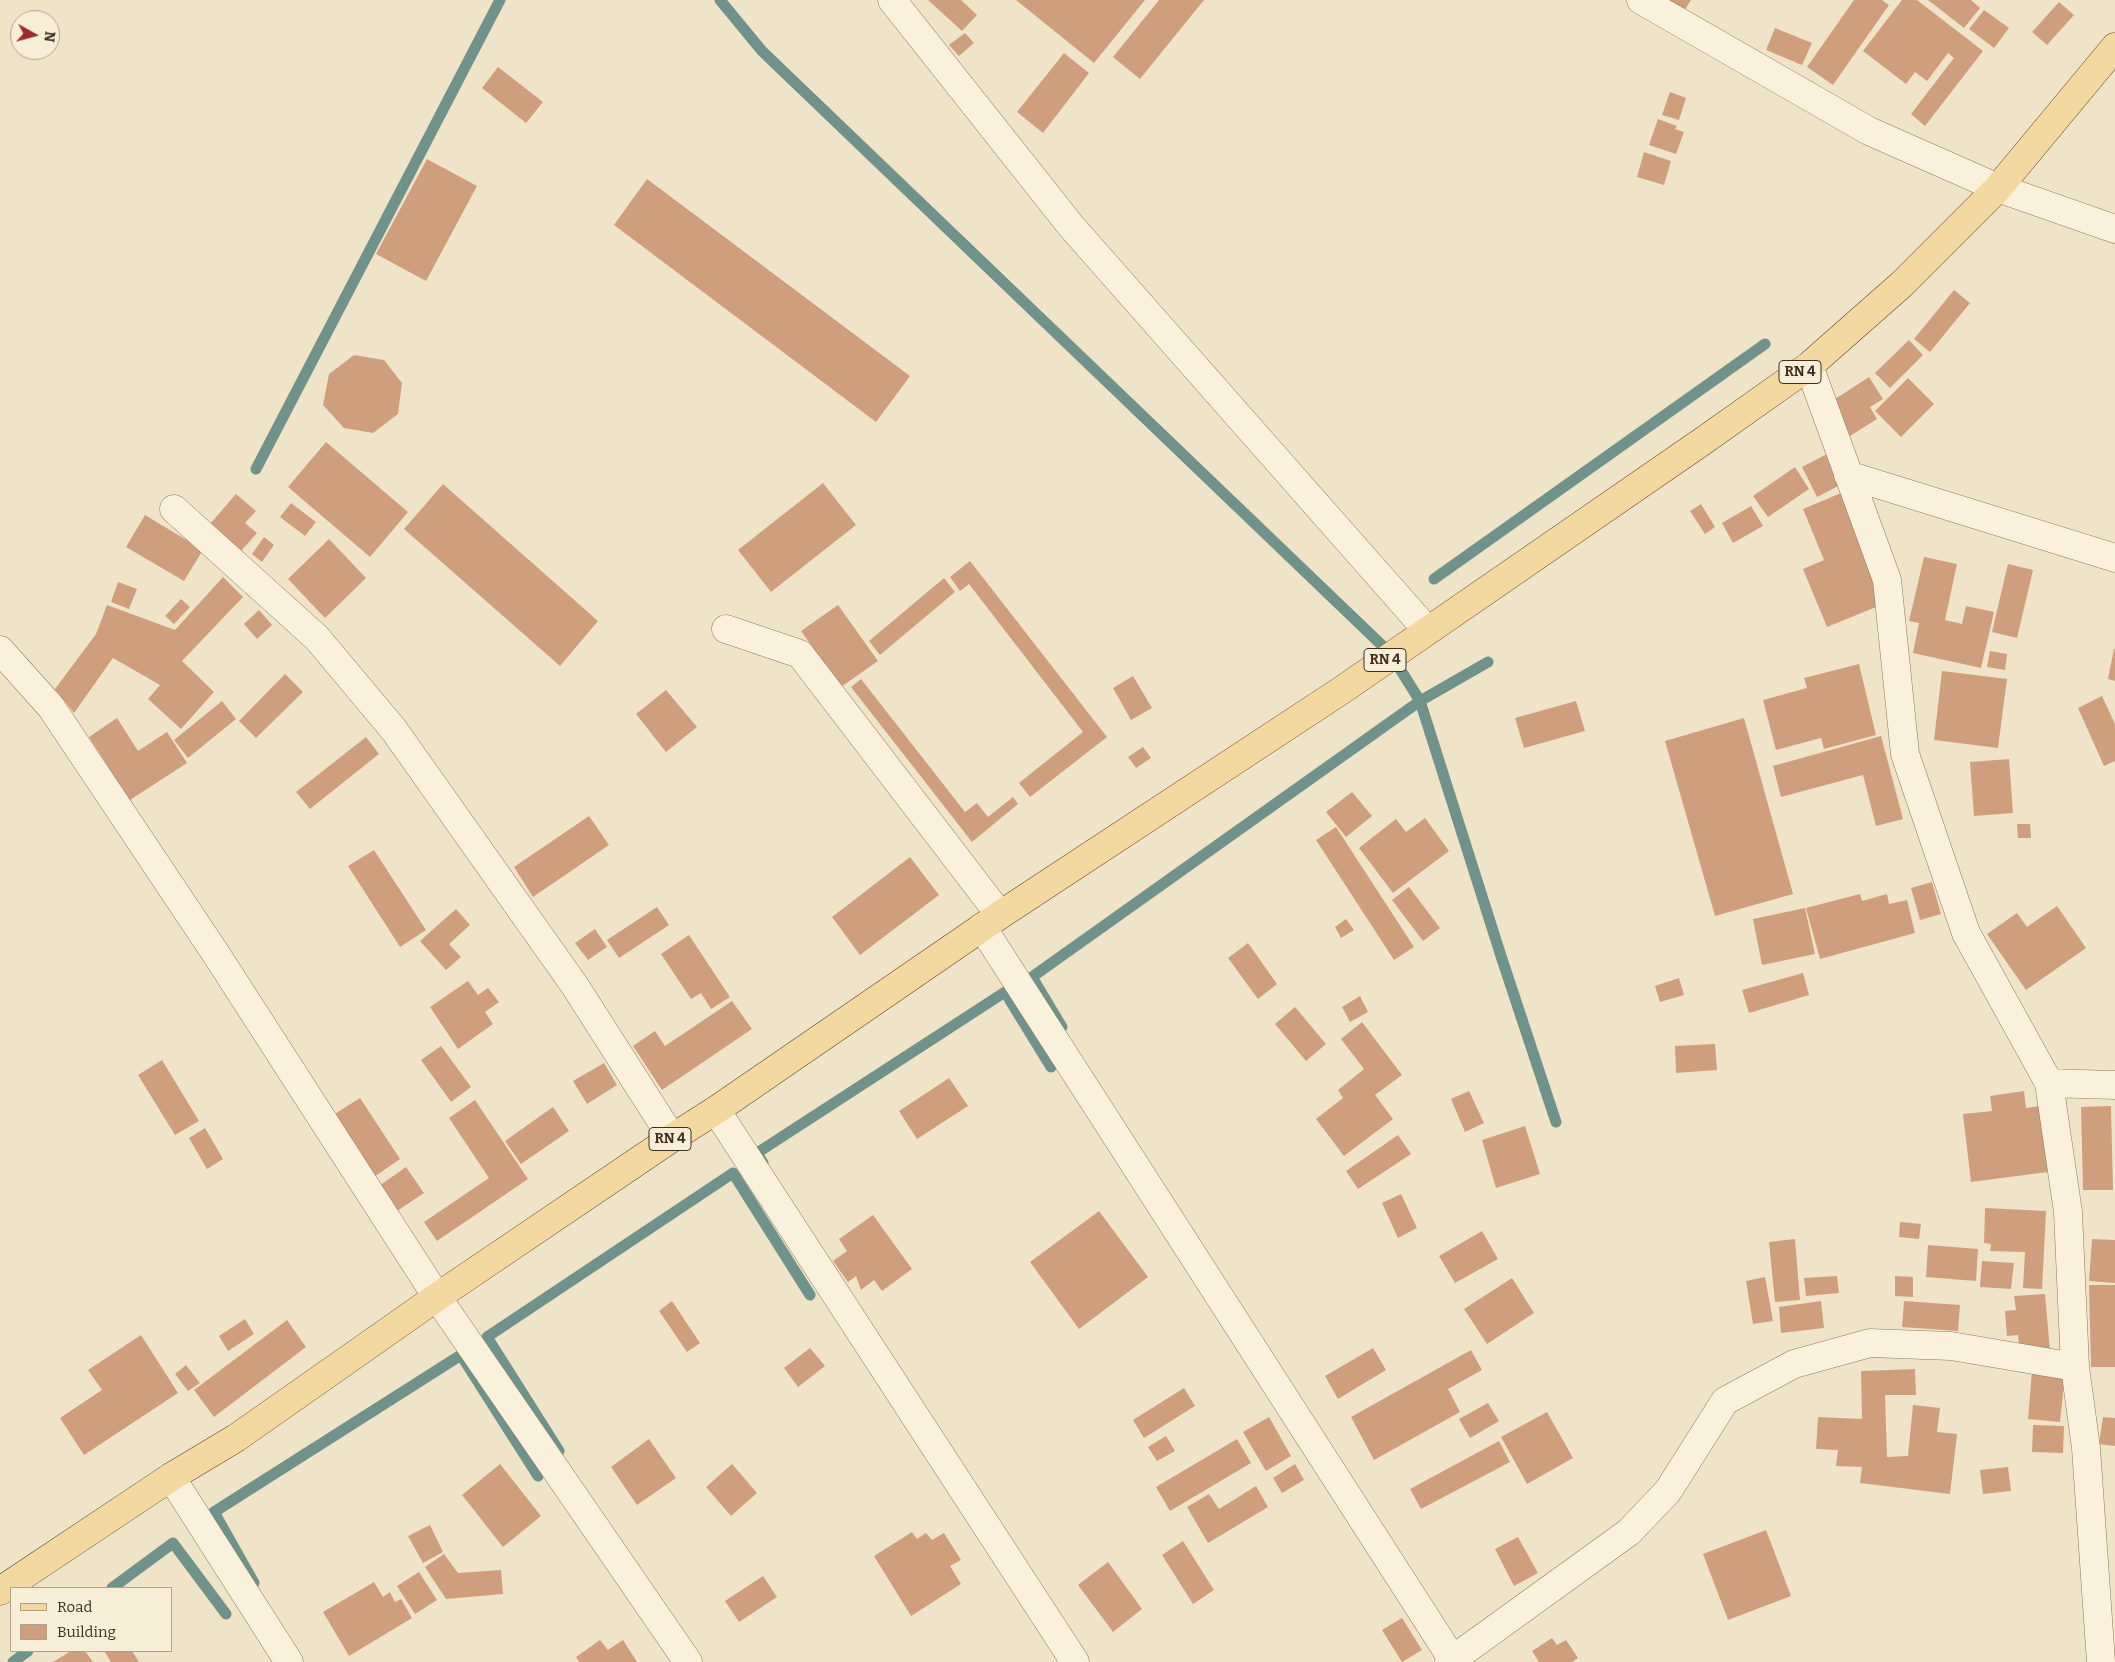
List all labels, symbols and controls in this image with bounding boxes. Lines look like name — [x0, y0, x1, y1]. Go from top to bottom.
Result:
north arrow — [10, 10, 60, 60]
text: N — [40, 30, 58, 43]
road number: RN 4 — [1779, 361, 1821, 384]
road number: RN 4 — [1364, 648, 1406, 672]
road number: RN 4 — [649, 1128, 691, 1150]
legend — [10, 1587, 172, 1652]
text: Road — [57, 1598, 92, 1616]
text: Building — [57, 1623, 116, 1641]

